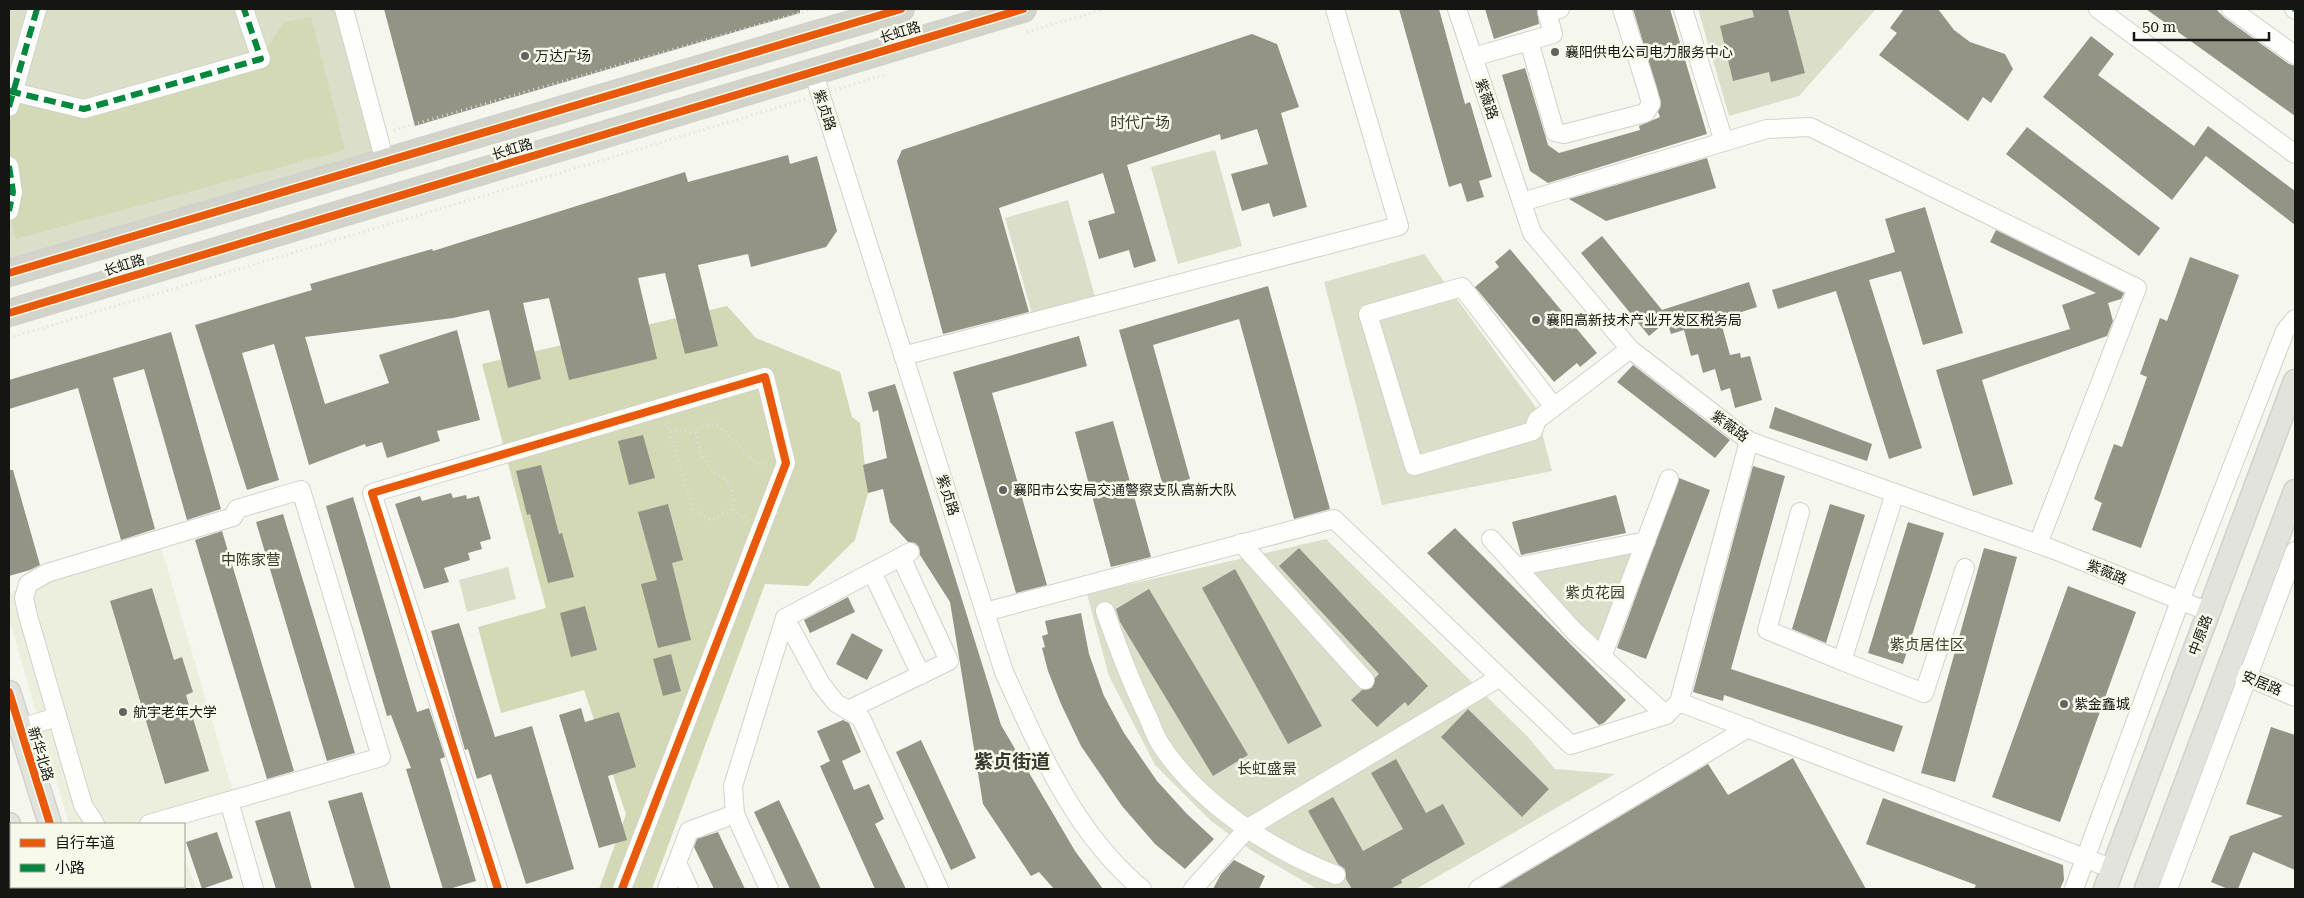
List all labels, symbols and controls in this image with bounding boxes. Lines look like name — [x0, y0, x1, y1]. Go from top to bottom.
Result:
scale bar — [2134, 10, 2269, 42]
street label: 长虹路 — [878, 18, 922, 46]
text: 50 m — [2142, 18, 2177, 36]
place label: 襄阳供电公司电力服务中心 — [1565, 44, 1733, 60]
marker: 襄阳供电公司电力服务中心 — [1549, 46, 1561, 58]
place label: 万达广场 — [535, 48, 591, 64]
marker: 万达广场 — [519, 50, 531, 62]
street label: 紫薇路 — [1473, 77, 1501, 121]
street label: 紫贞路 — [811, 88, 839, 132]
district label: 时代广场 — [1110, 114, 1170, 132]
street label: 长虹路 — [490, 135, 534, 163]
street label: 长虹路 — [102, 251, 146, 279]
place label: 襄阳高新技术产业开发区税务局 — [1546, 312, 1742, 328]
marker: 襄阳高新技术产业开发区税务局 — [1530, 314, 1542, 326]
street label: 紫薇路 — [1708, 407, 1752, 445]
street label: 紫贞路 — [934, 473, 962, 517]
place label: 襄阳市公安局交通警察支队高新大队 — [1013, 482, 1237, 498]
marker: 襄阳市公安局交通警察支队高新大队 — [997, 484, 1009, 496]
district label: 中陈家营 — [221, 551, 281, 569]
street label: 紫薇路 — [2085, 557, 2129, 587]
district label: 紫贞花园 — [1565, 584, 1625, 602]
street label: 中原路 — [2185, 613, 2215, 657]
district label: 紫贞居住区 — [1889, 636, 1965, 654]
street label: 安居路 — [2240, 668, 2284, 698]
place label: 紫金鑫城 — [2074, 696, 2130, 712]
marker: 紫金鑫城 — [2058, 698, 2070, 710]
place label: 航宇老年大学 — [133, 704, 217, 720]
marker: 航宇老年大学 — [117, 706, 129, 718]
street label: 新华北路 — [25, 725, 57, 783]
district label: 紫贞街道 — [974, 750, 1050, 773]
district label: 长虹盛景 — [1237, 760, 1297, 778]
legend — [10, 823, 185, 888]
text: 自行车道 — [55, 834, 115, 852]
text: 小路 — [55, 859, 85, 877]

